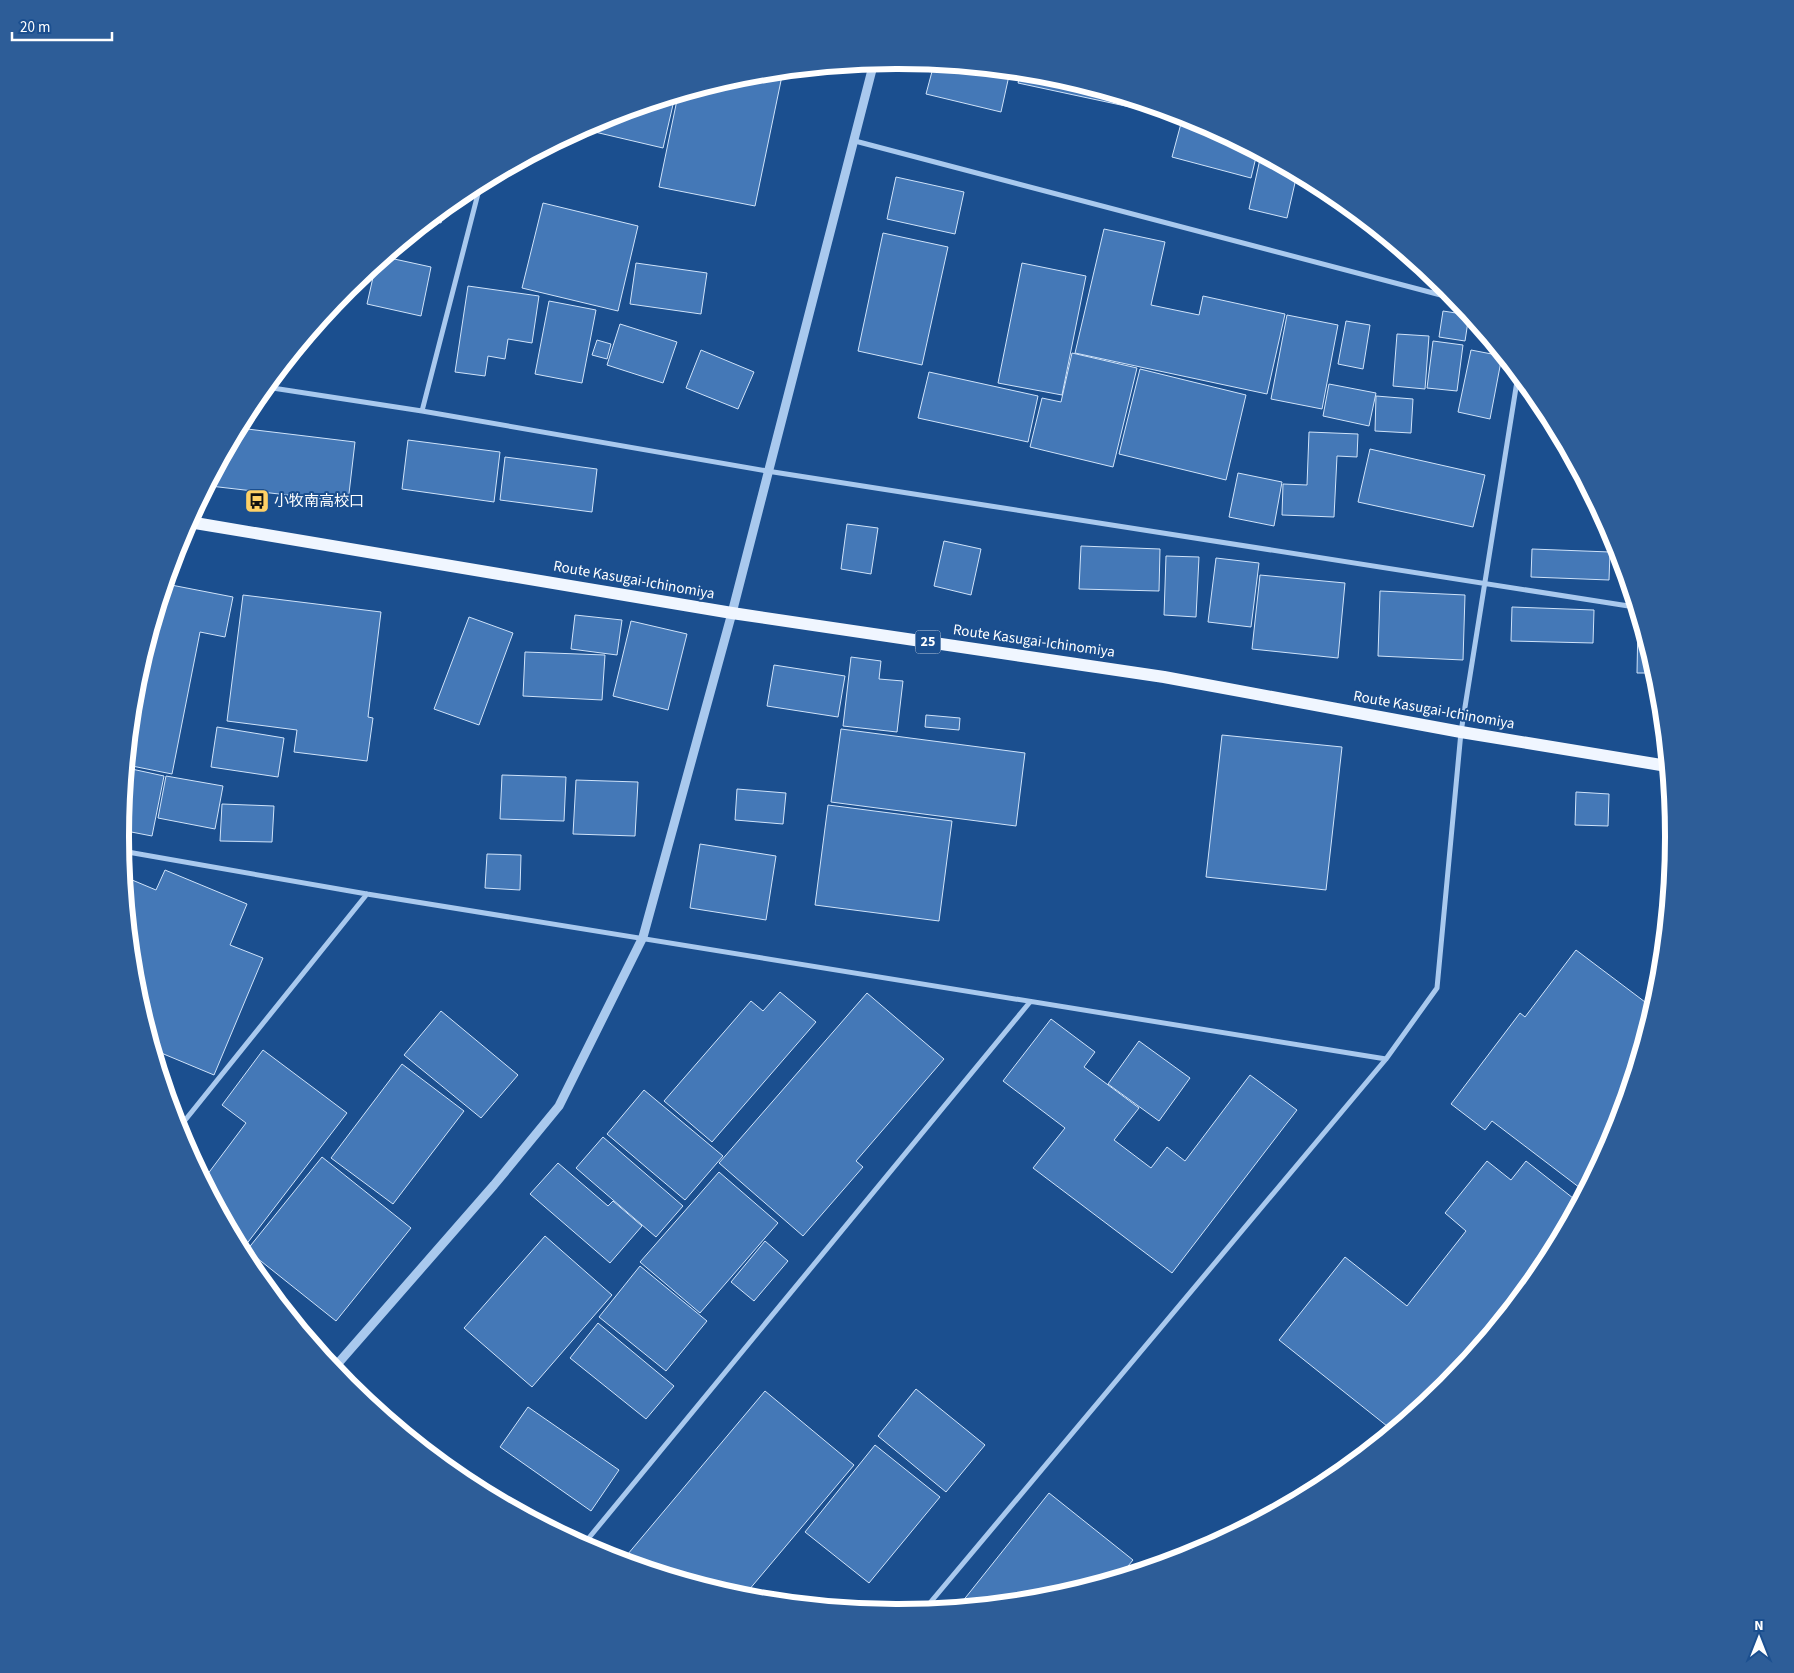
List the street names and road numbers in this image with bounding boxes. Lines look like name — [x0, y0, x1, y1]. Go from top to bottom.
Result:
street label: Route Kasugai-Ichinomiya — [552, 555, 716, 605]
street label: Route Kasugai-Ichinomiya — [952, 619, 1116, 663]
road number: 25 — [916, 630, 940, 654]
street label: Route Kasugai-Ichinomiya — [1352, 685, 1516, 735]

